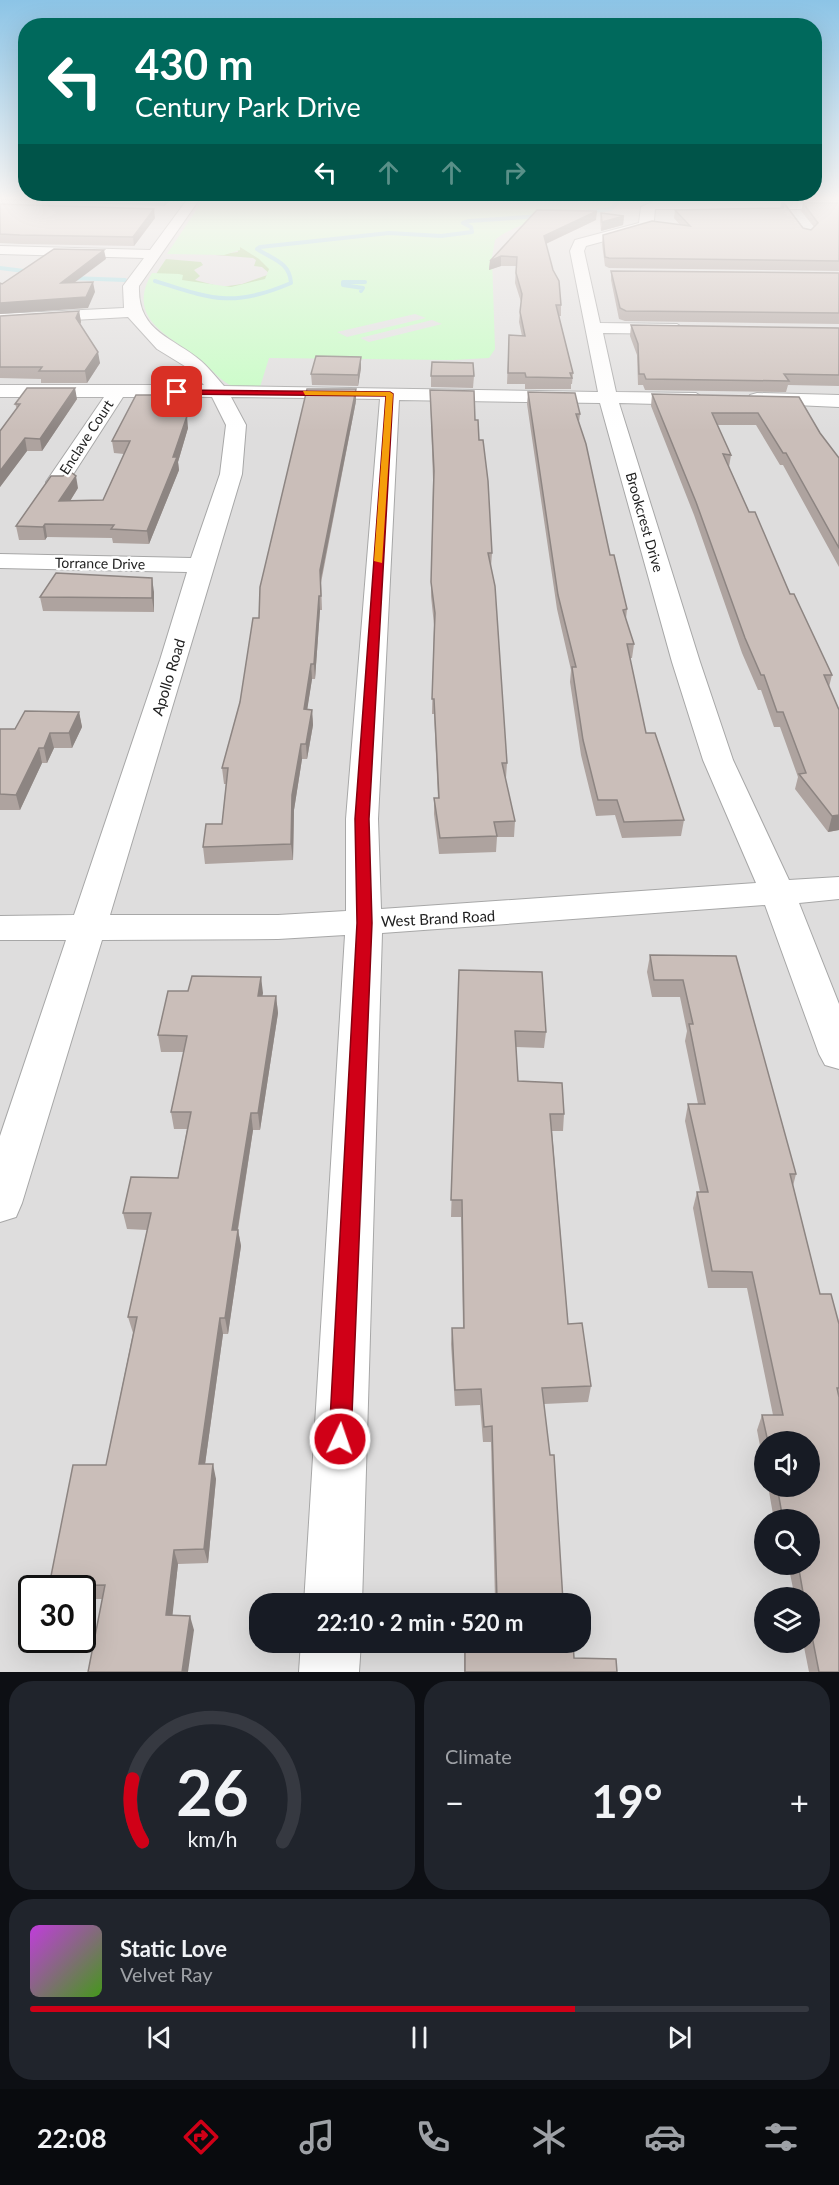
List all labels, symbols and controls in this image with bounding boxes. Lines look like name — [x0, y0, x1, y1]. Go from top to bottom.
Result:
text: 430 m — [135, 39, 253, 89]
icon: left — [36, 42, 114, 120]
text: Century Park Drive — [135, 90, 361, 123]
icon: left — [309, 156, 342, 189]
icon: ahead — [372, 156, 405, 189]
icon: ahead — [435, 156, 468, 189]
icon: right — [498, 156, 531, 189]
pin — [151, 366, 202, 417]
icon: arrive — [160, 375, 193, 408]
street label: Enclave Court — [56, 396, 116, 478]
street label: Brookcrest Drive — [623, 470, 667, 574]
street label: Torrance Drive — [55, 554, 145, 572]
street label: Apollo Road — [148, 636, 188, 718]
street label: West Brand Road — [380, 906, 496, 930]
position arrow — [308, 1407, 372, 1471]
map controls — [754, 1431, 820, 1653]
button: sound — [754, 1431, 820, 1497]
button: search — [754, 1509, 820, 1575]
speed limit sign: 30 — [18, 1575, 96, 1653]
button: layers — [754, 1587, 820, 1653]
text: 22:10 · 2 min · 520 m — [317, 1609, 523, 1636]
text: Climate — [445, 1744, 512, 1768]
text: 26 — [176, 1754, 248, 1829]
text: 19° — [592, 1774, 662, 1828]
text: − — [445, 1782, 464, 1822]
text: + — [790, 1782, 809, 1822]
text: km/h — [187, 1827, 237, 1853]
text: Static Love — [120, 1935, 227, 1962]
text: Velvet Ray — [120, 1962, 213, 1986]
icon: previous — [143, 2021, 176, 2054]
icon: pause — [403, 2021, 436, 2054]
icon: next — [663, 2021, 696, 2054]
icon: directions — [180, 2116, 222, 2158]
icon: music — [296, 2116, 338, 2158]
icon: phone — [412, 2116, 454, 2158]
icon: climate — [528, 2116, 570, 2158]
icon: car — [644, 2116, 686, 2158]
icon: filters — [760, 2116, 802, 2158]
text: 22:08 — [37, 2121, 107, 2154]

